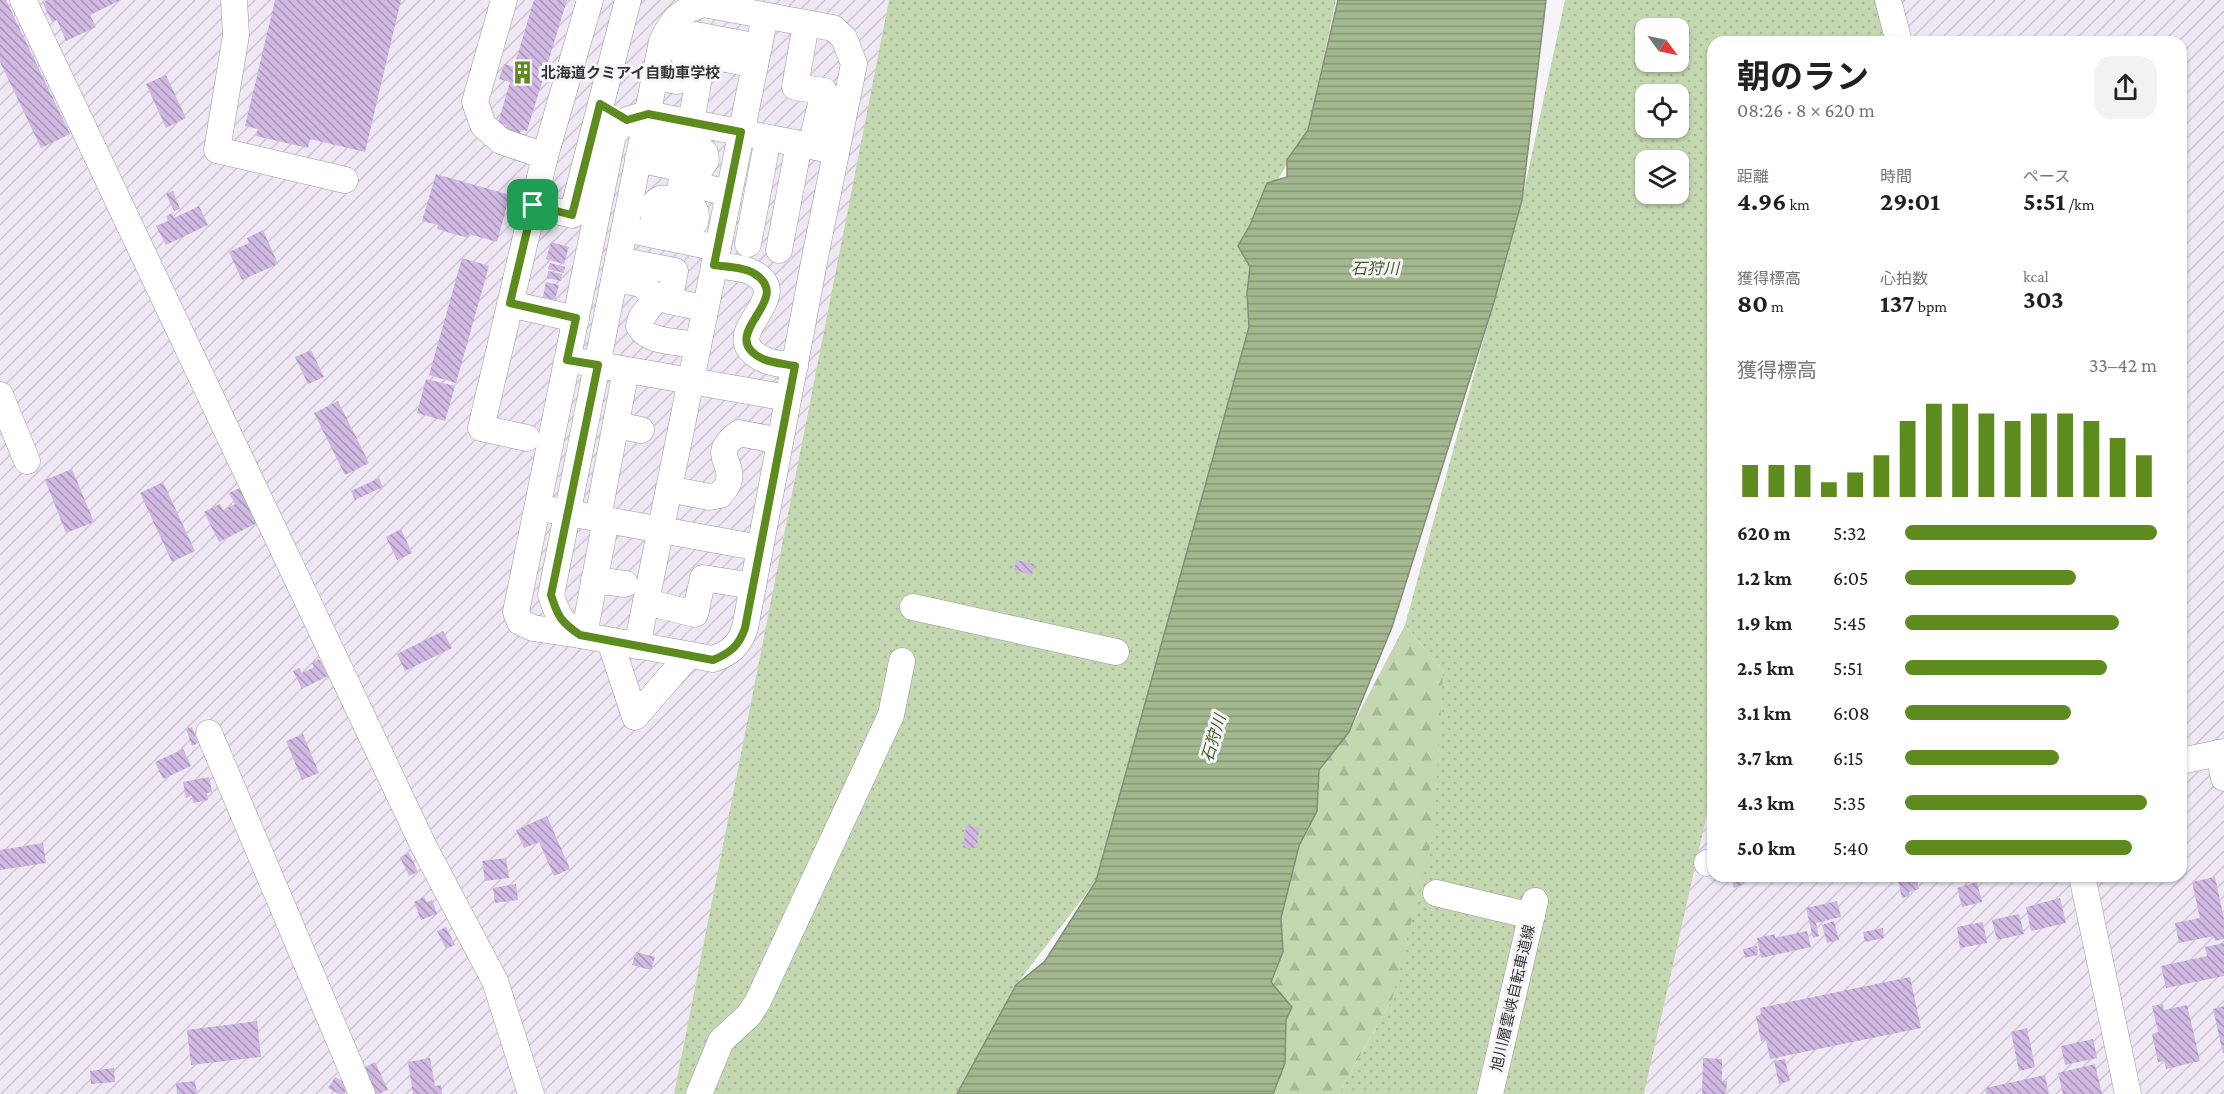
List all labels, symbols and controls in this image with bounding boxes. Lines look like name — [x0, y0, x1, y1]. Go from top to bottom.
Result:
north arrow — [1635, 18, 1689, 72]
map controls — [1635, 18, 1689, 204]
button: share — [2094, 56, 2157, 119]
text: 朝のラン — [1737, 58, 1869, 95]
building icon: 北海道クミアイ自動車学校 — [510, 60, 536, 86]
place label: 北海道クミアイ自動車学校 — [541, 65, 720, 81]
button: locate — [1635, 84, 1689, 138]
text: 08:26 · 8 × 620 m — [1737, 99, 1875, 121]
button: layers — [1635, 150, 1689, 204]
text: 距離 — [1737, 168, 1769, 185]
text: 時間 — [1880, 168, 1912, 185]
text: ペース — [2023, 168, 2070, 185]
pin — [507, 179, 558, 230]
text: 4.96 — [1737, 187, 1786, 216]
text: 29:01 — [1880, 187, 1940, 216]
text: 5:51 — [2023, 187, 2065, 216]
icon: arrive — [516, 188, 549, 221]
text: km — [1786, 196, 1810, 213]
text: /km — [2065, 196, 2095, 213]
water label: 石狩川 — [1351, 260, 1401, 277]
text: kcal — [2023, 268, 2049, 285]
text: 獲得標高 — [1737, 270, 1801, 287]
text: 心拍数 — [1880, 270, 1928, 287]
text: 303 — [2023, 285, 2064, 314]
text: 80 — [1737, 289, 1768, 318]
text: 137 — [1880, 289, 1915, 318]
text: m — [1768, 298, 1784, 315]
text: bpm — [1915, 298, 1947, 315]
text: 33–42 m — [2089, 354, 2157, 376]
text: 獲得標高 — [1737, 359, 1817, 381]
text: 620 m — [1737, 522, 1791, 544]
text: 5:32 — [1833, 522, 1866, 544]
text: 1.2 km — [1737, 567, 1792, 589]
text: 6:05 — [1833, 567, 1868, 589]
text: 1.9 km — [1737, 612, 1792, 634]
text: 5:45 — [1833, 612, 1867, 634]
text: 2.5 km — [1737, 657, 1794, 679]
text: 5:51 — [1833, 657, 1863, 679]
text: 3.1 km — [1737, 702, 1791, 724]
text: 6:08 — [1833, 702, 1870, 724]
water label: 石狩川 — [1198, 711, 1229, 764]
text: 3.7 km — [1737, 747, 1793, 769]
text: 6:15 — [1833, 747, 1864, 769]
text: 4.3 km — [1737, 792, 1795, 814]
text: 5:35 — [1833, 792, 1866, 814]
text: 5.0 km — [1737, 837, 1796, 859]
text: 5:40 — [1833, 837, 1869, 859]
street label: 旭川層雲峡自転車道線 — [1488, 923, 1538, 1073]

